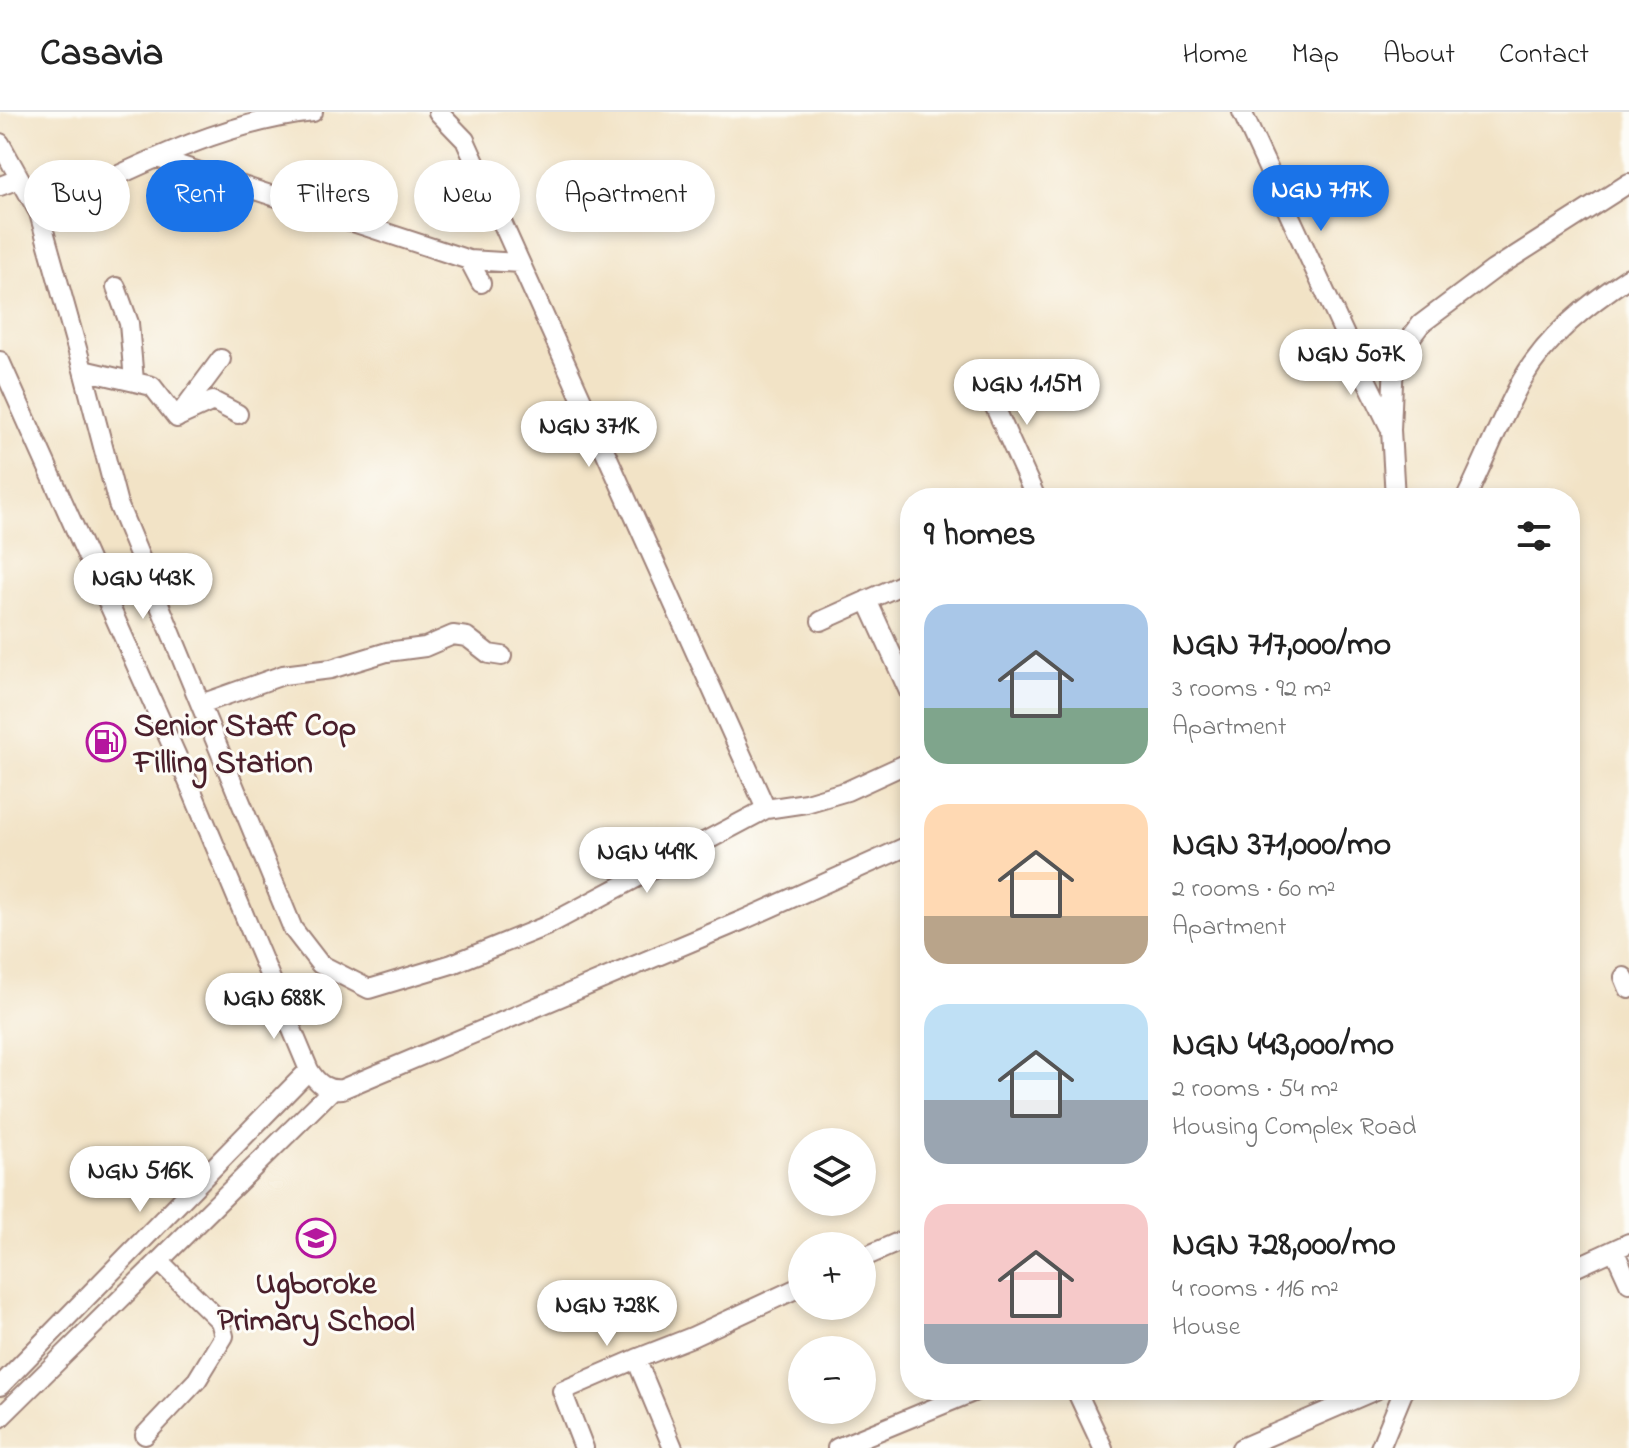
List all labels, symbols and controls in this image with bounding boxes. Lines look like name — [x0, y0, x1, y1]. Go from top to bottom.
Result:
text: Casavia — [40, 27, 163, 83]
text: Home — [1182, 35, 1248, 76]
text: Map — [1292, 35, 1339, 76]
text: About — [1383, 35, 1455, 76]
text: Contact — [1499, 35, 1589, 76]
chip: Buy — [24, 160, 130, 232]
chip: Rent — [146, 160, 254, 232]
chip: Filters — [270, 160, 398, 232]
chip: New — [414, 160, 520, 232]
chip: Apartment — [536, 160, 715, 232]
pin: NGN 717K — [1238, 165, 1404, 233]
text: NGN 717K — [1271, 172, 1371, 210]
pin: NGN 507K — [1268, 329, 1434, 397]
text: NGN 507K — [1297, 336, 1405, 374]
pin: NGN 1.15M — [935, 359, 1119, 427]
text: NGN 1.15M — [972, 366, 1082, 404]
pin: NGN 371K — [506, 401, 672, 469]
text: NGN 371K — [539, 408, 639, 446]
text: 9 homes — [924, 511, 1036, 561]
icon: filters — [1512, 514, 1556, 558]
pin: NGN 443K — [60, 553, 226, 621]
text: NGN 443K — [92, 560, 194, 598]
text: NGN 717,000/mo — [1172, 621, 1391, 671]
icon: home — [988, 636, 1084, 732]
text: 3 rooms · 92 m² — [1172, 671, 1331, 709]
place label: Senior Staff Cop Filling Station — [132, 704, 356, 789]
text: Apartment — [1172, 709, 1286, 747]
fuel station icon: Senior Staff Cop Filling Station — [85, 721, 127, 763]
text: NGN 371,000/mo — [1172, 821, 1391, 871]
pin: NGN 449K — [564, 827, 730, 895]
text: NGN 449K — [597, 834, 697, 872]
icon: home — [988, 836, 1084, 932]
text: 2 rooms · 60 m² — [1172, 871, 1336, 909]
text: Apartment — [1172, 909, 1286, 947]
pin: NGN 688K — [191, 973, 357, 1041]
text: NGN 688K — [223, 980, 325, 1018]
text: NGN 443,000/mo — [1172, 1021, 1394, 1071]
icon: home — [988, 1036, 1084, 1132]
text: 2 rooms · 54 m² — [1172, 1071, 1338, 1109]
text: Housing Complex Road — [1172, 1109, 1416, 1147]
map controls — [788, 1128, 876, 1424]
button: layers — [788, 1128, 876, 1216]
pin: NGN 516K — [57, 1146, 223, 1214]
text: NGN 516K — [87, 1153, 193, 1191]
school or university icon: Ugboroke Primary School — [295, 1217, 337, 1259]
text: NGN 728,000/mo — [1172, 1221, 1396, 1271]
button: + — [788, 1232, 876, 1320]
icon: home — [988, 1236, 1084, 1332]
place label: Ugboroke Primary School — [217, 1262, 415, 1347]
text: 4 rooms · 116 m² — [1172, 1271, 1339, 1309]
pin: NGN 728K — [524, 1280, 690, 1348]
text: NGN 728K — [555, 1287, 659, 1325]
text: House — [1172, 1309, 1240, 1347]
button: − — [788, 1336, 876, 1424]

